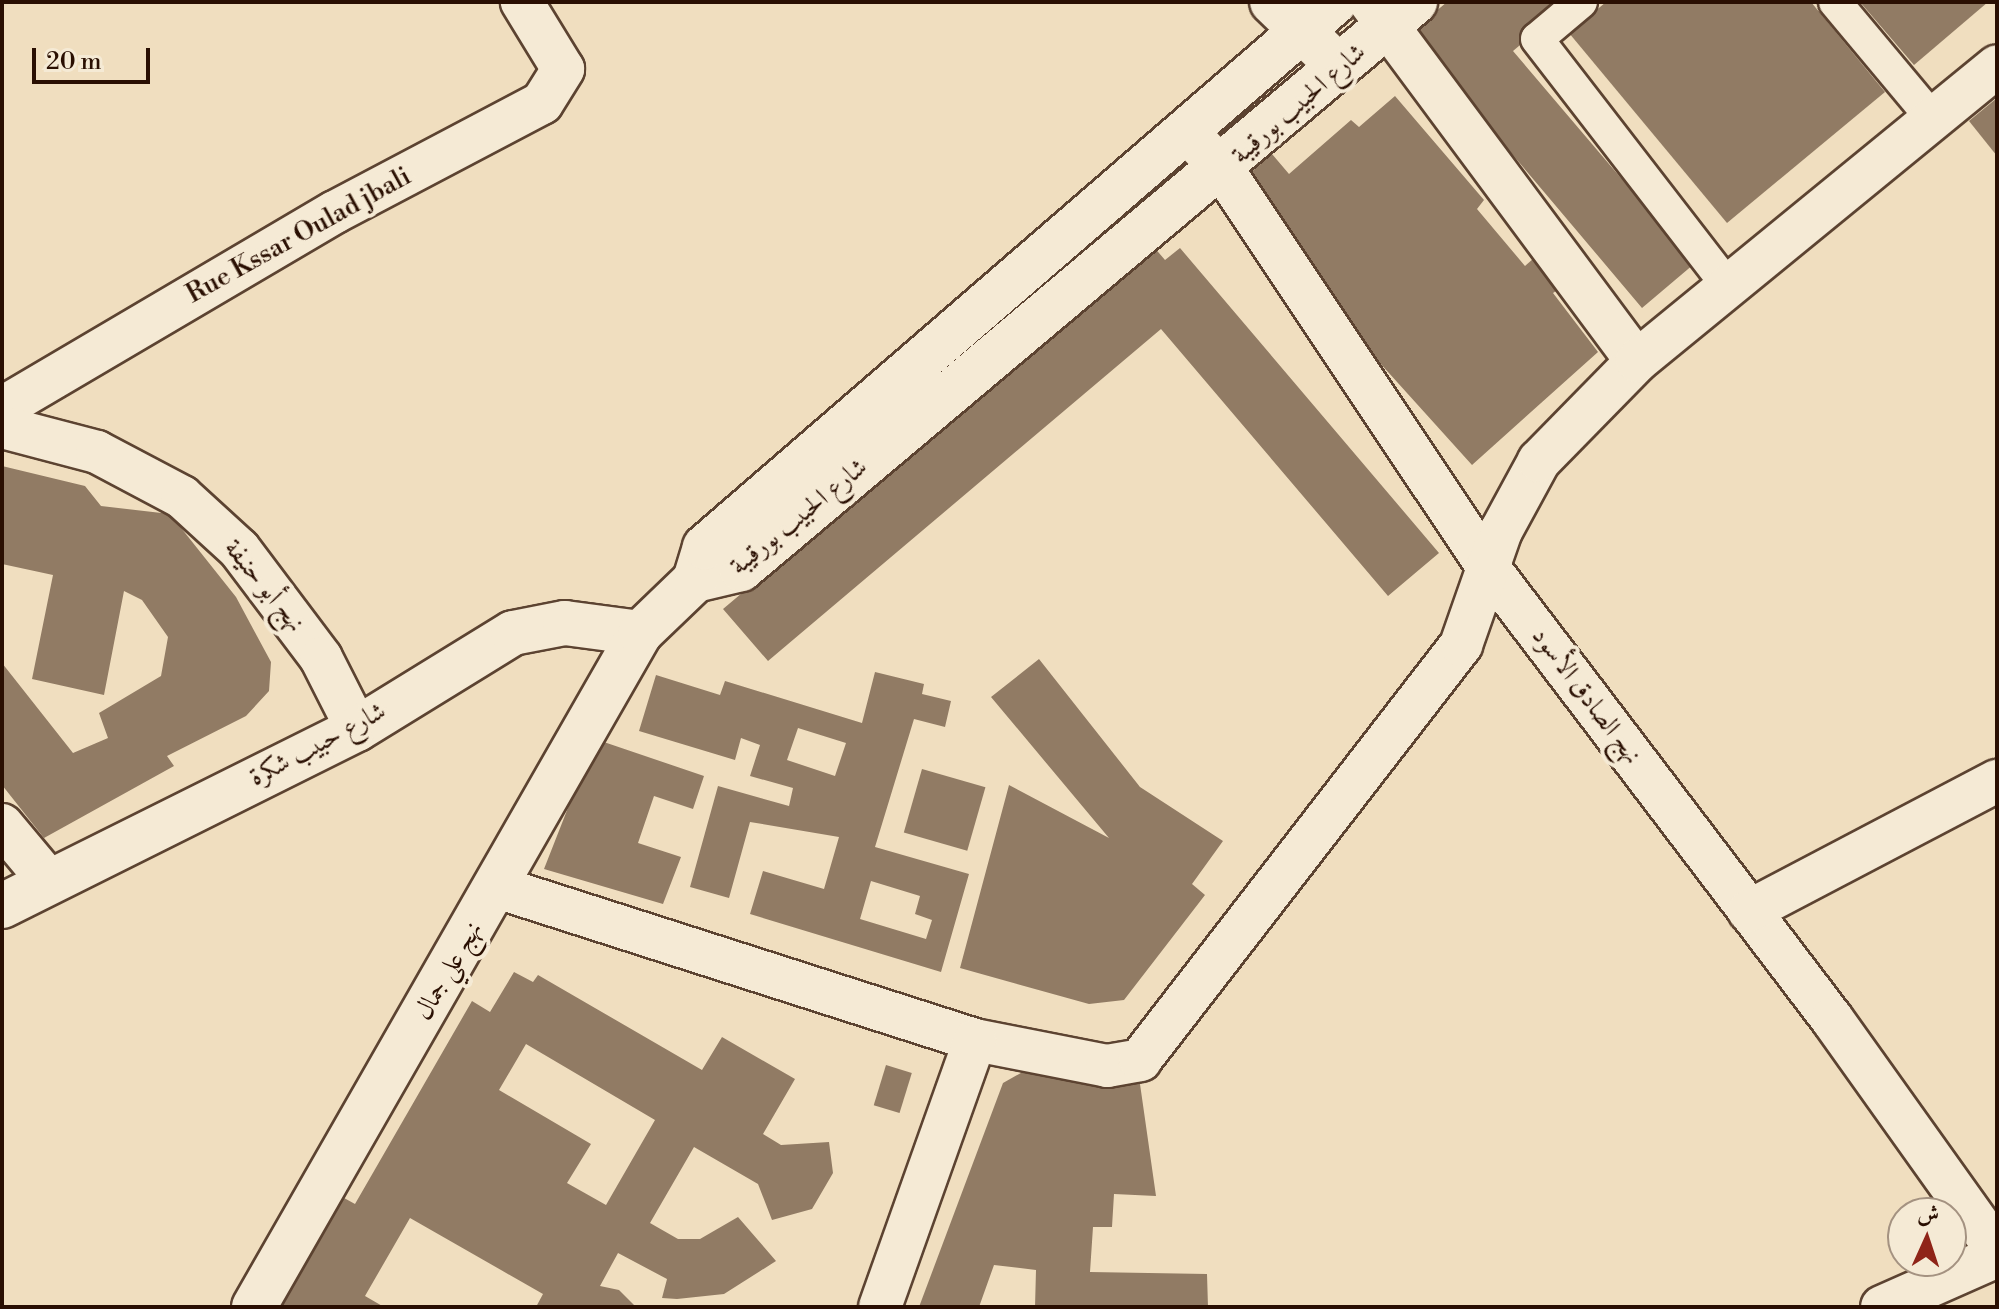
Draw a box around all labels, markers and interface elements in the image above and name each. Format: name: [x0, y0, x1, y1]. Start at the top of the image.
scale bar: [36, 32, 154, 82]
street label: شارع الحبيب بورقيبة: [1225, 37, 1373, 171]
text: 20 m: [46, 47, 102, 77]
street label: Rue Kssar Oulad jbali: [181, 161, 417, 311]
street label: شارع الحبيب بورقيبة: [724, 452, 874, 582]
street label: نهج أبو حنيفة: [217, 533, 311, 639]
street label: نهج الصادق الأسود: [1524, 621, 1648, 771]
street label: شارع حبيب شكرة: [244, 696, 392, 794]
street label: نهج علي جمال: [408, 916, 490, 1026]
north arrow: [1887, 1197, 1967, 1277]
text: ش: [1917, 1200, 1940, 1229]

